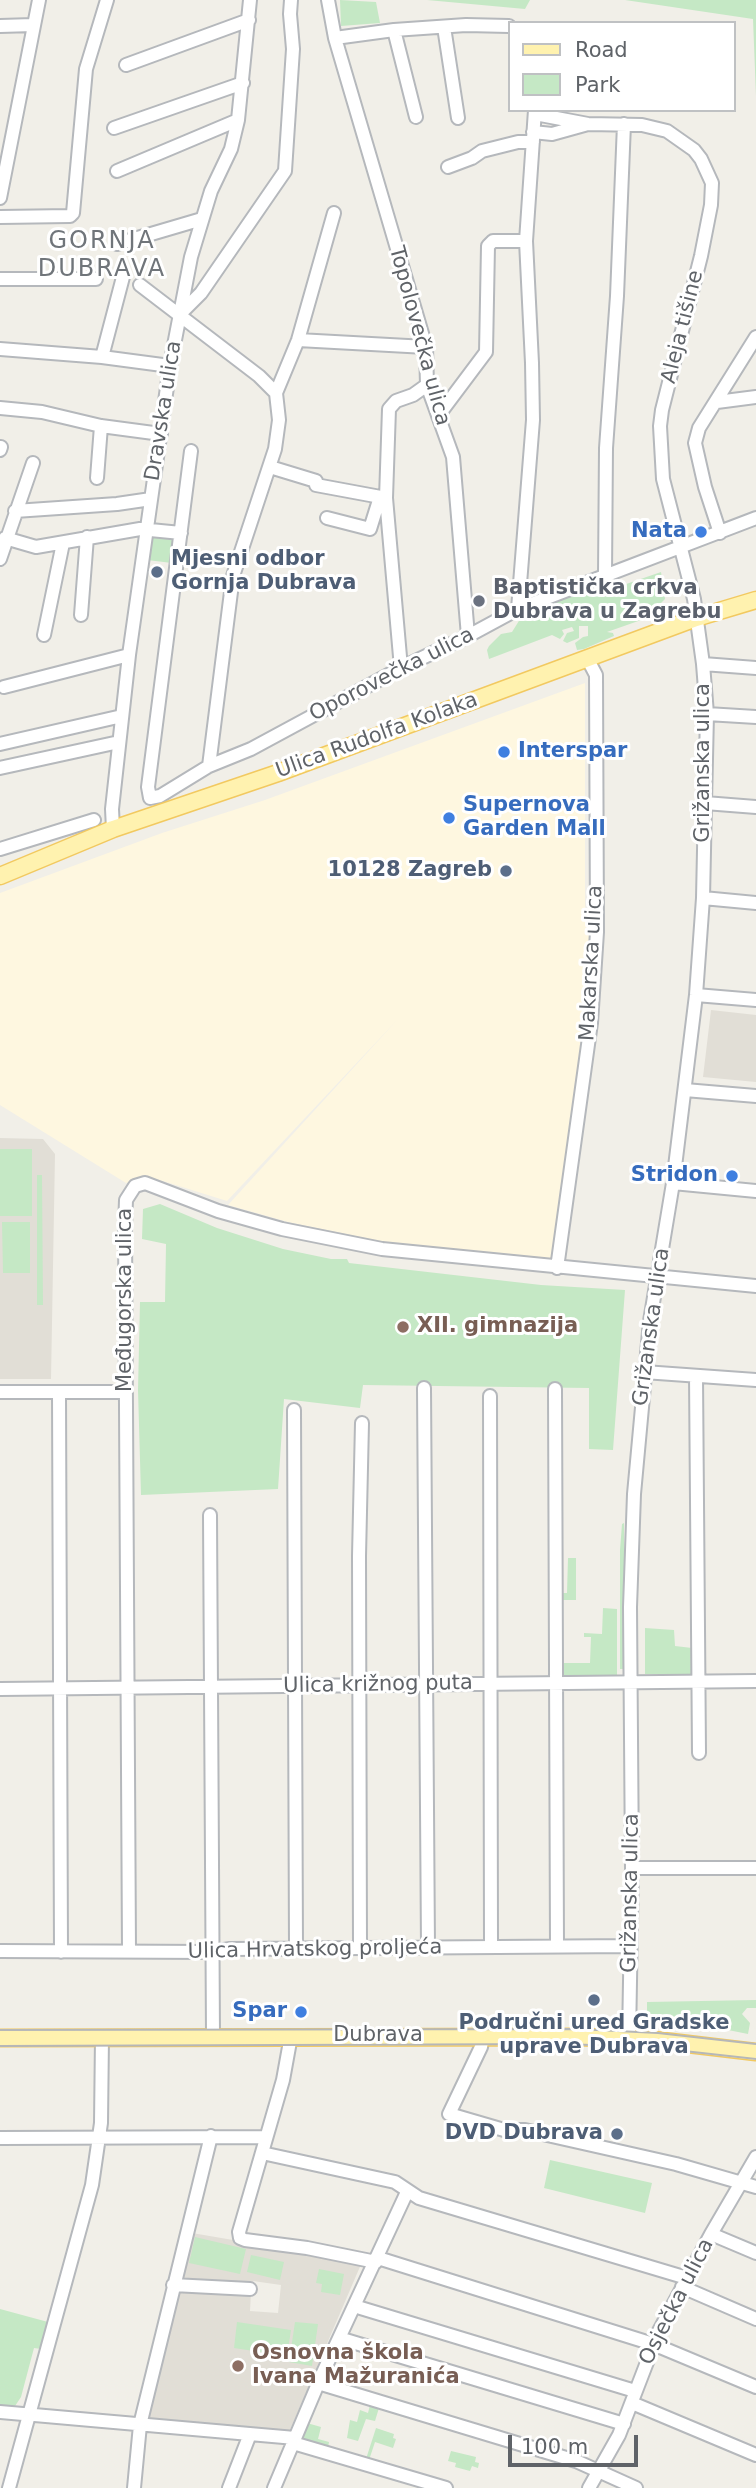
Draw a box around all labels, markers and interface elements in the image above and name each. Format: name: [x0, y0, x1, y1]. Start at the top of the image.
legend: [508, 21, 735, 112]
text: Road: [575, 38, 628, 62]
text: Park: [575, 73, 620, 97]
district label: GORNJA DUBRAVA: [39, 228, 165, 284]
street label: Topolovečka ulica: [383, 244, 455, 428]
street label: Aleja tišine: [657, 268, 709, 386]
street label: Dravska ulica: [140, 339, 188, 483]
place label: Nata: [631, 519, 687, 545]
marker: Nata: [693, 524, 709, 540]
place label: Mjesni odbor Gornja Dubrava: [171, 547, 356, 597]
marker: Mjesni odbor Gornja Dubrava: [149, 564, 165, 580]
place label: Baptistička crkva Dubrava u Zagrebu: [493, 576, 721, 626]
marker: Baptistička crkva Dubrava u Zagrebu: [471, 593, 487, 609]
street label: Oporovečka ulica: [305, 623, 479, 727]
street label: Grižanska ulica: [691, 683, 717, 843]
street label: Ulica Rudolfa Kolaka: [273, 688, 481, 784]
place label: Interspar: [518, 739, 627, 765]
marker: Interspar: [496, 744, 512, 760]
place label: Supernova Garden Mall: [463, 793, 606, 843]
marker: Supernova Garden Mall: [441, 810, 457, 826]
place label: 10128 Zagreb: [328, 858, 492, 884]
marker: 10128 Zagreb: [498, 863, 514, 879]
street label: Makarska ulica: [575, 884, 609, 1042]
place label: Stridon: [631, 1163, 718, 1189]
marker: Stridon: [724, 1168, 740, 1184]
street label: Međugorska ulica: [113, 1208, 139, 1392]
street label: Grižanska ulica: [628, 1246, 676, 1408]
place label: XII. gimnazija: [417, 1314, 578, 1340]
marker: XII. gimnazija: [395, 1319, 411, 1335]
street label: Ulica križnog puta: [283, 1671, 473, 1699]
street label: Grižanska ulica: [617, 1813, 645, 1973]
street label: Ulica Hrvatskog proljeća: [187, 1935, 443, 1965]
marker: Područni ured Gradske uprave Dubrava: [586, 1992, 602, 2008]
place label: Spar: [232, 1999, 287, 2025]
marker: Spar: [293, 2004, 309, 2020]
place label: Područni ured Gradske uprave Dubrava: [459, 2011, 729, 2061]
street label: Dubrava: [333, 2023, 423, 2049]
place label: DVD Dubrava: [445, 2121, 603, 2147]
marker: DVD Dubrava: [609, 2126, 625, 2142]
street label: Osječka ulica: [634, 2235, 720, 2369]
place label: Osnovna škola Ivana Mažuranića: [252, 2341, 460, 2391]
marker: Osnovna škola Ivana Mažuranića: [230, 2358, 246, 2374]
scale bar: [511, 2422, 640, 2466]
text: 100 m: [521, 2435, 588, 2459]

